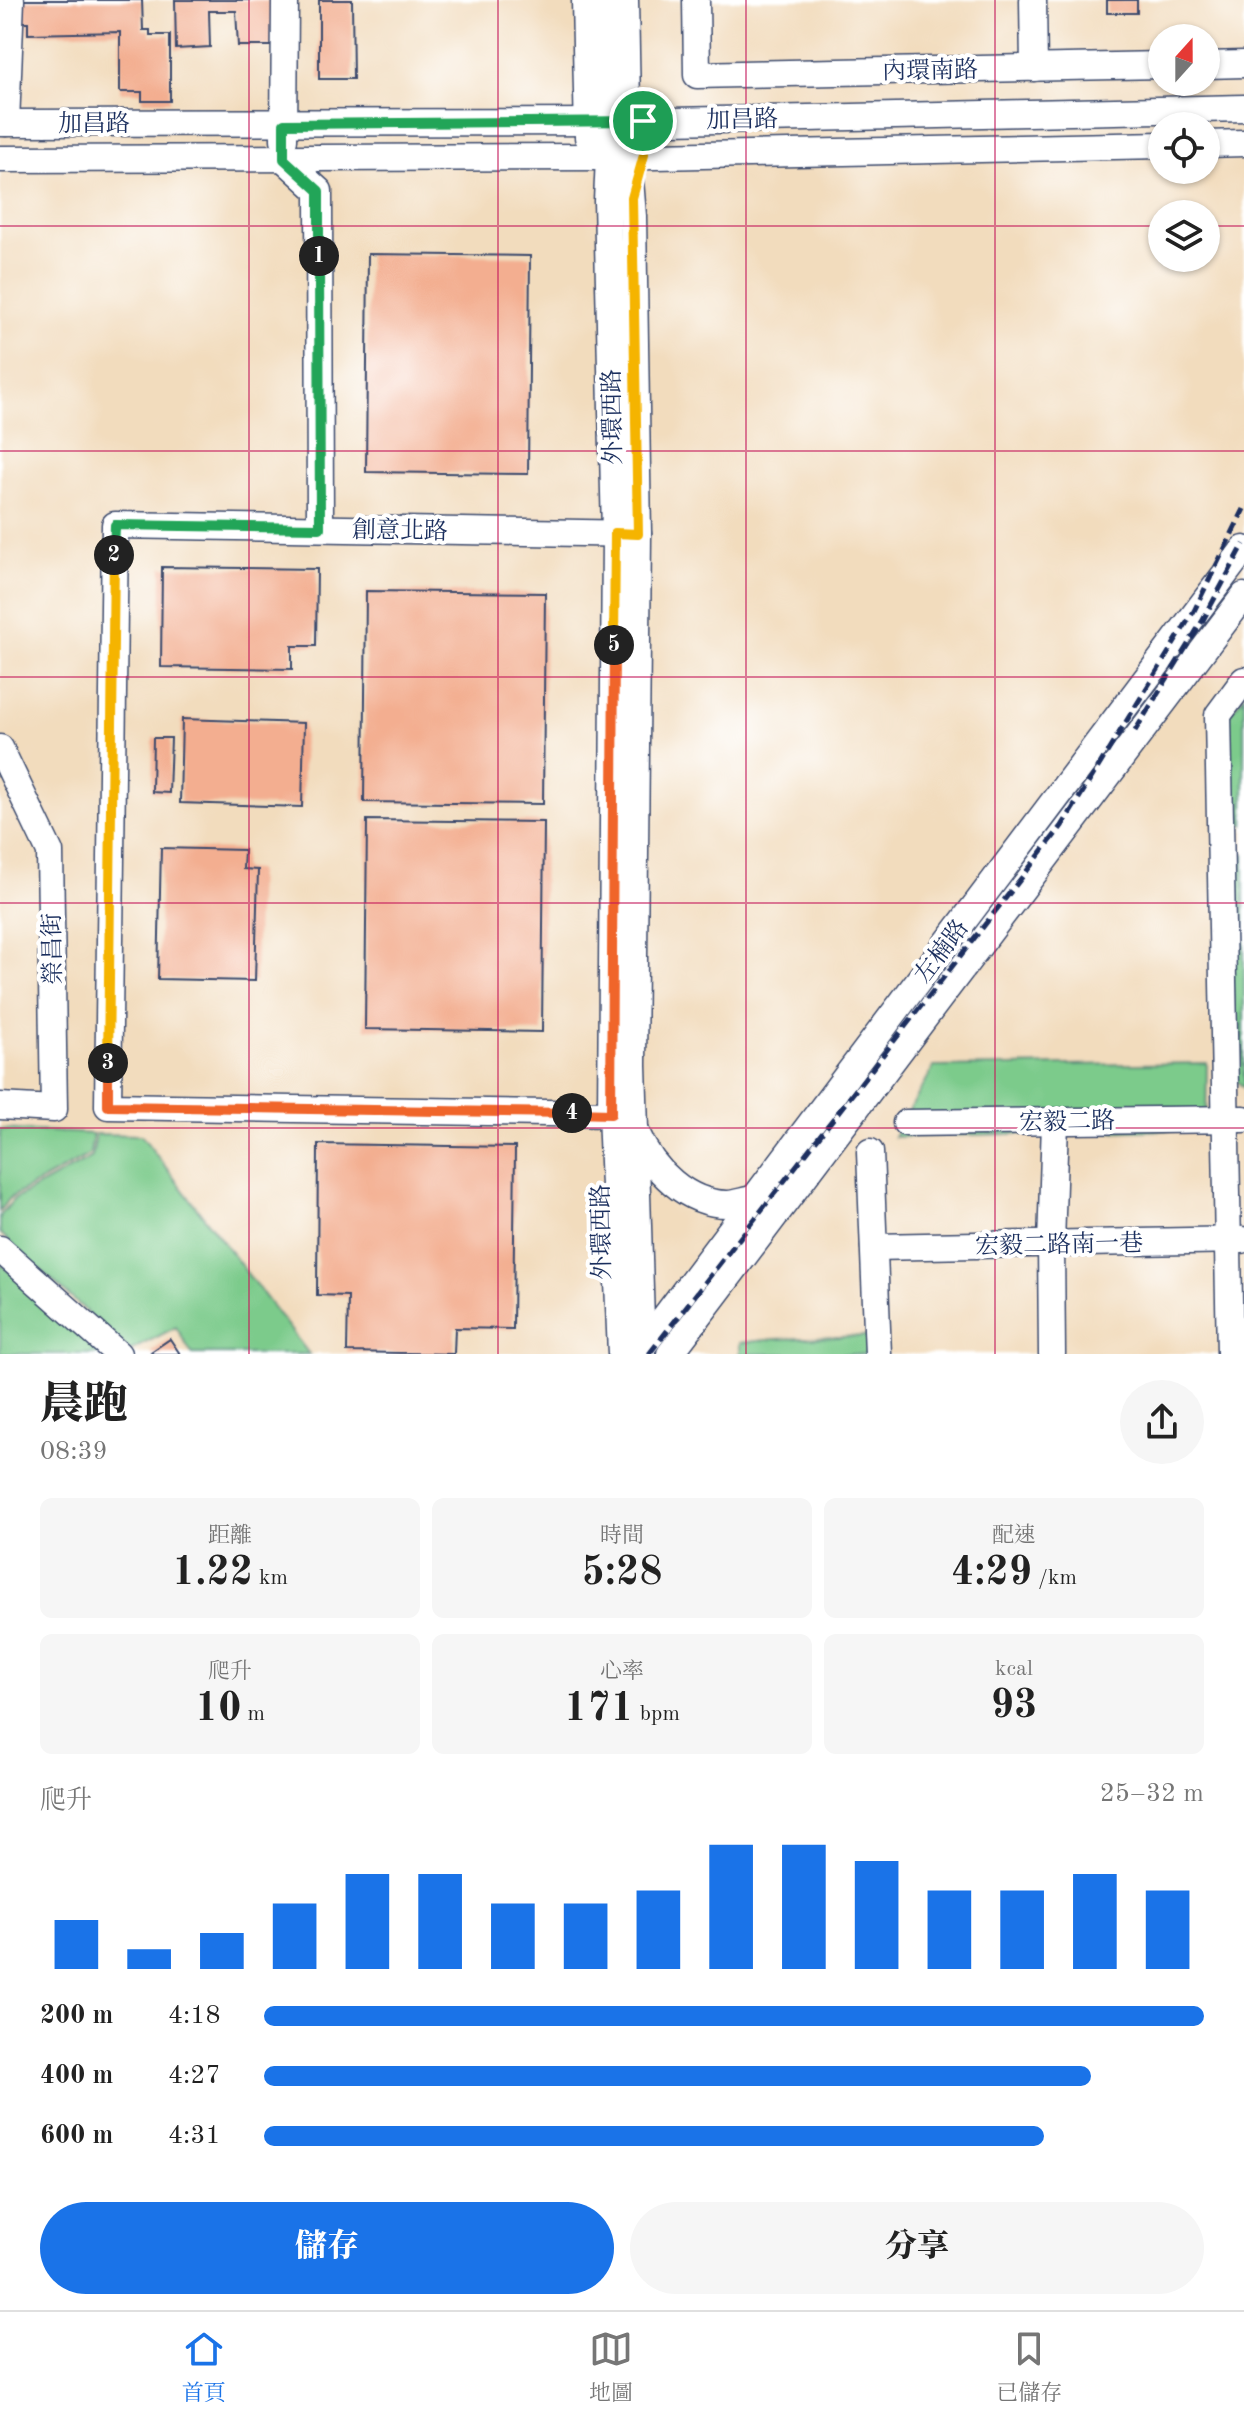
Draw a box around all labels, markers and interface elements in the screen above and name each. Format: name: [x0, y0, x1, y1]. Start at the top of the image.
north arrow: [1148, 24, 1220, 96]
map controls: [1148, 24, 1220, 272]
street label: 內環南路: [882, 56, 978, 85]
pin: [609, 87, 677, 155]
icon: arrive: [621, 99, 665, 143]
street label: 加昌路: [706, 105, 778, 134]
street label: 加昌路: [58, 110, 130, 137]
button: locate: [1148, 112, 1220, 184]
button: layers: [1148, 200, 1220, 272]
pin: 1: [299, 236, 339, 276]
text: 1: [313, 245, 325, 267]
street label: 外環西路: [598, 369, 627, 465]
street label: 創意北路: [352, 516, 448, 545]
pin: 2: [94, 535, 134, 575]
text: 2: [108, 544, 120, 566]
pin: 5: [594, 625, 634, 665]
text: 5: [608, 634, 620, 656]
street label: 榮昌街: [38, 913, 67, 985]
street label: 左楠路: [909, 914, 974, 988]
pin: 3: [88, 1043, 128, 1083]
text: 3: [102, 1052, 114, 1074]
pin: 4: [552, 1093, 592, 1133]
text: 4: [566, 1102, 578, 1124]
street label: 宏毅二路: [1019, 1107, 1115, 1136]
street label: 外環西路: [587, 1184, 616, 1280]
street label: 宏毅二路南一巷: [975, 1230, 1143, 1259]
button: share: [1120, 1380, 1204, 1464]
text: 晨跑: [40, 1384, 128, 1428]
text: 08:39: [40, 1439, 108, 1465]
text: 距離: [208, 1525, 252, 1547]
text: 時間: [600, 1525, 644, 1547]
text: 配速: [992, 1525, 1036, 1547]
text: 1.22: [172, 1554, 253, 1594]
text: 5:28: [582, 1554, 662, 1594]
text: 4:29: [951, 1554, 1032, 1594]
text: km: [253, 1567, 288, 1589]
text: /km: [1032, 1567, 1077, 1589]
text: kcal: [995, 1658, 1033, 1680]
text: 爬升: [208, 1661, 252, 1683]
text: 心率: [600, 1661, 644, 1683]
text: 93: [991, 1687, 1037, 1727]
text: 10: [195, 1690, 241, 1730]
text: 171: [564, 1690, 634, 1730]
text: m: [241, 1703, 265, 1725]
text: bpm: [634, 1703, 680, 1725]
text: 25–32 m: [1100, 1781, 1204, 1807]
text: 爬升: [40, 1788, 92, 1814]
text: 200 m: [40, 2003, 113, 2029]
text: 4:18: [168, 2003, 221, 2029]
text: 400 m: [40, 2063, 113, 2089]
text: 4:27: [168, 2063, 221, 2089]
text: 600 m: [40, 2123, 113, 2149]
text: 4:31: [168, 2123, 221, 2149]
button: 儲存: [40, 2202, 614, 2294]
button: 分享: [630, 2202, 1204, 2294]
tab: 首頁: [182, 2327, 226, 2408]
tab: 地圖: [589, 2327, 633, 2408]
tab: 已儲存: [996, 2327, 1062, 2408]

